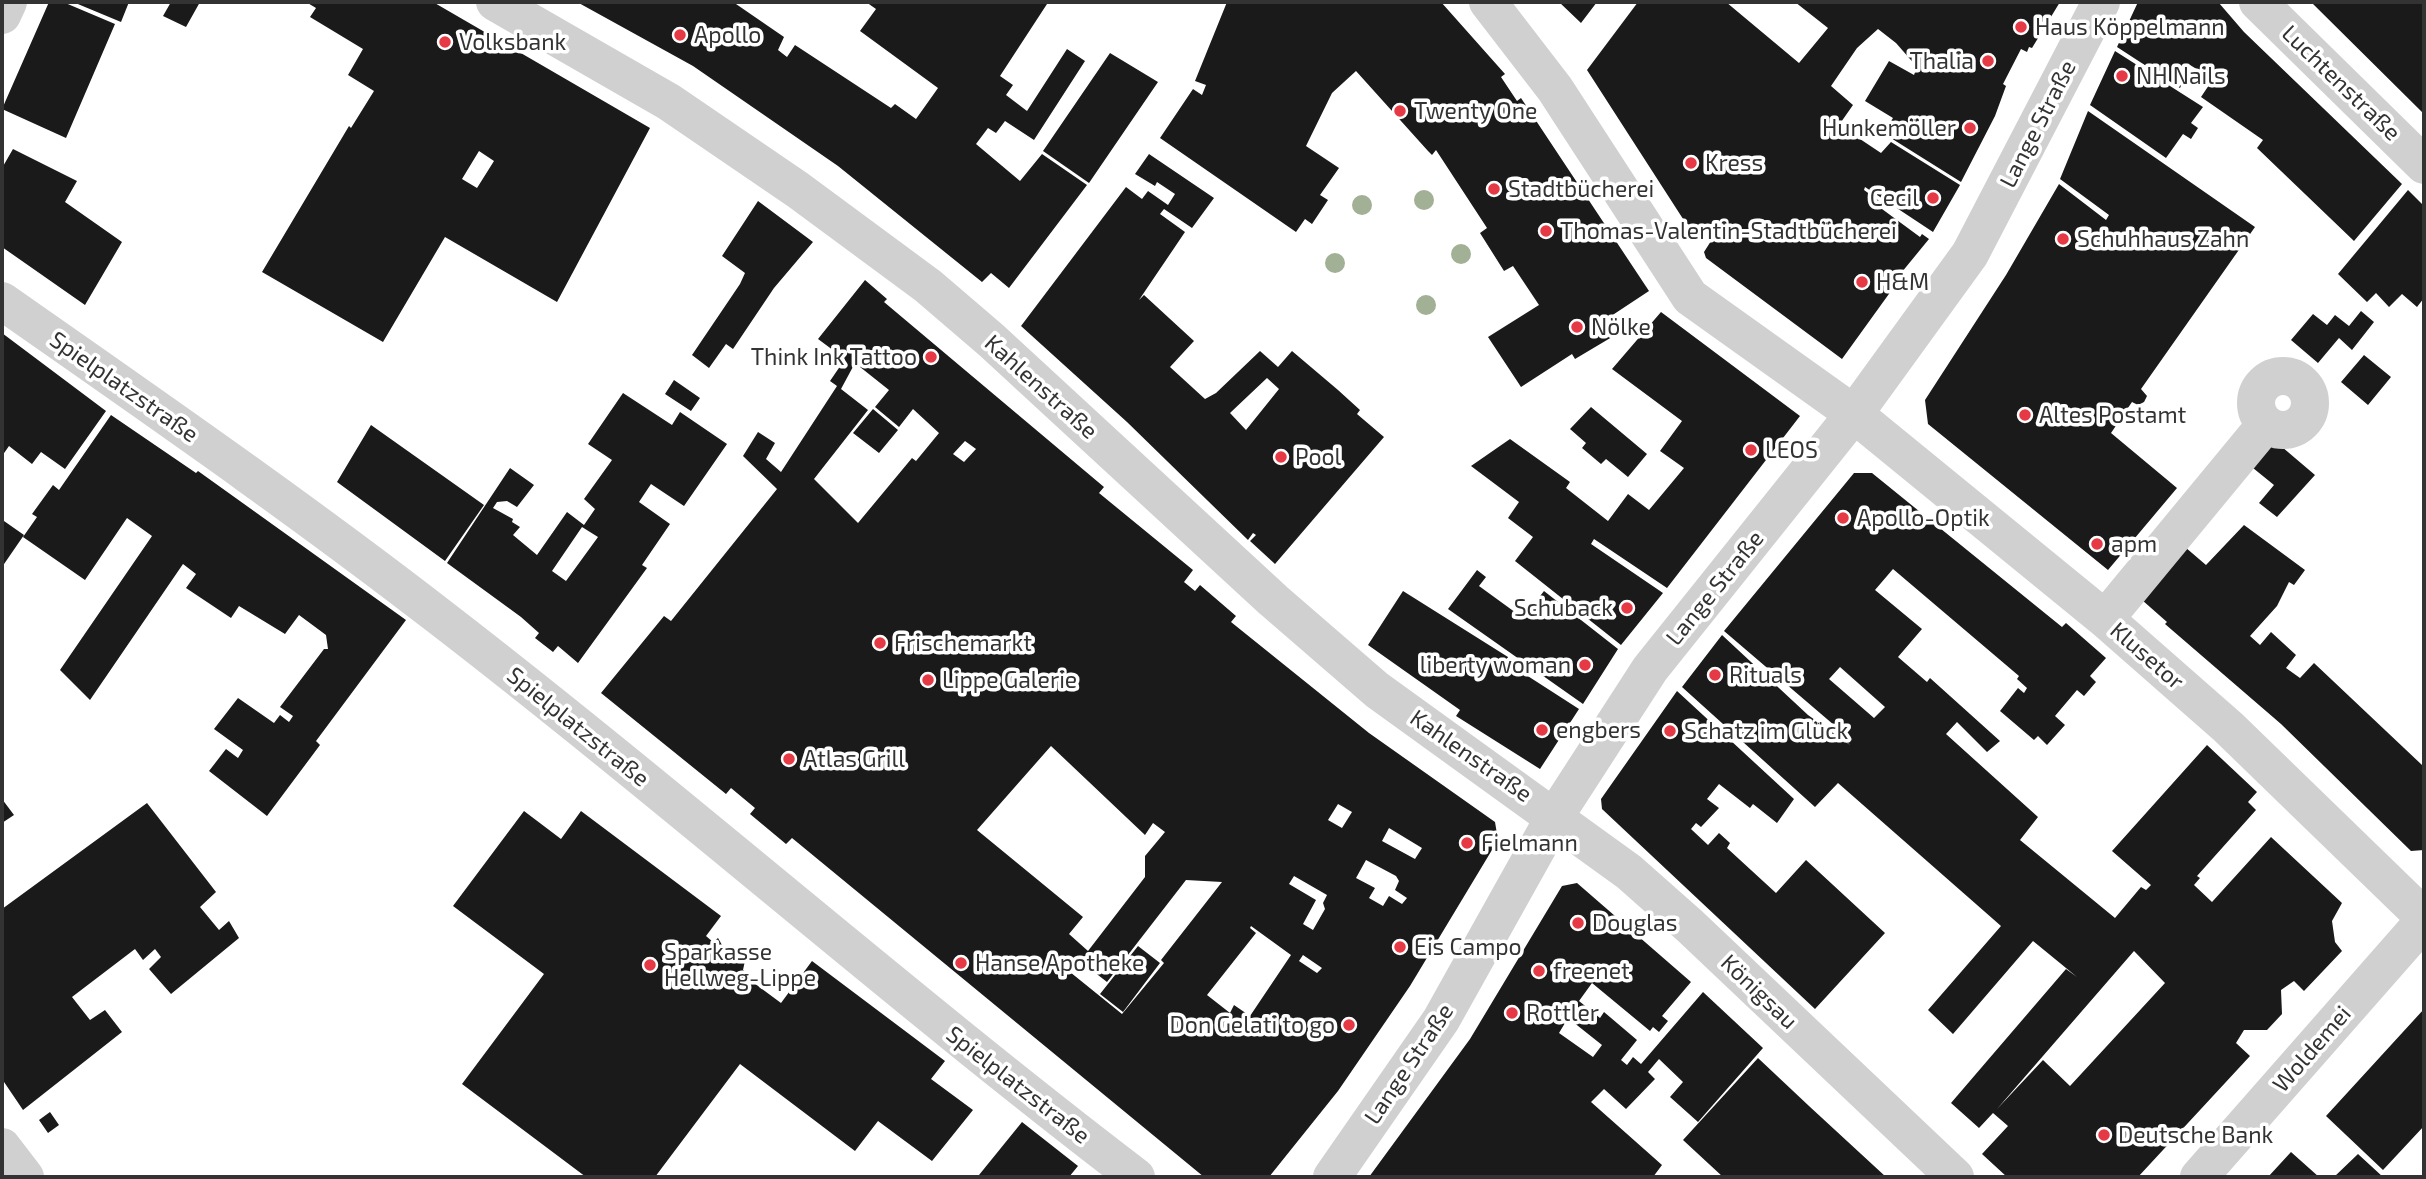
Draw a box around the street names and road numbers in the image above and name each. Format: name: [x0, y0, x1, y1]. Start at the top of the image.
street label: Luchtenstraße: [2276, 20, 2406, 146]
street label: Lange Straße: [1994, 56, 2082, 192]
street label: Spielplatzstraße: [45, 326, 203, 448]
street label: Kahlenstraße: [979, 329, 1103, 445]
street label: Lange Straße: [1660, 525, 1770, 651]
street label: Klusetor: [2105, 617, 2189, 695]
street label: Spielplatzstraße: [501, 661, 655, 793]
street label: Kahlenstraße: [1405, 704, 1537, 808]
street label: Königsau: [1715, 949, 1803, 1035]
street label: Lange Straße: [1359, 999, 1459, 1129]
street label: Woldemei: [2267, 1000, 2357, 1098]
street label: Spielplatzstraße: [941, 1020, 1095, 1150]

